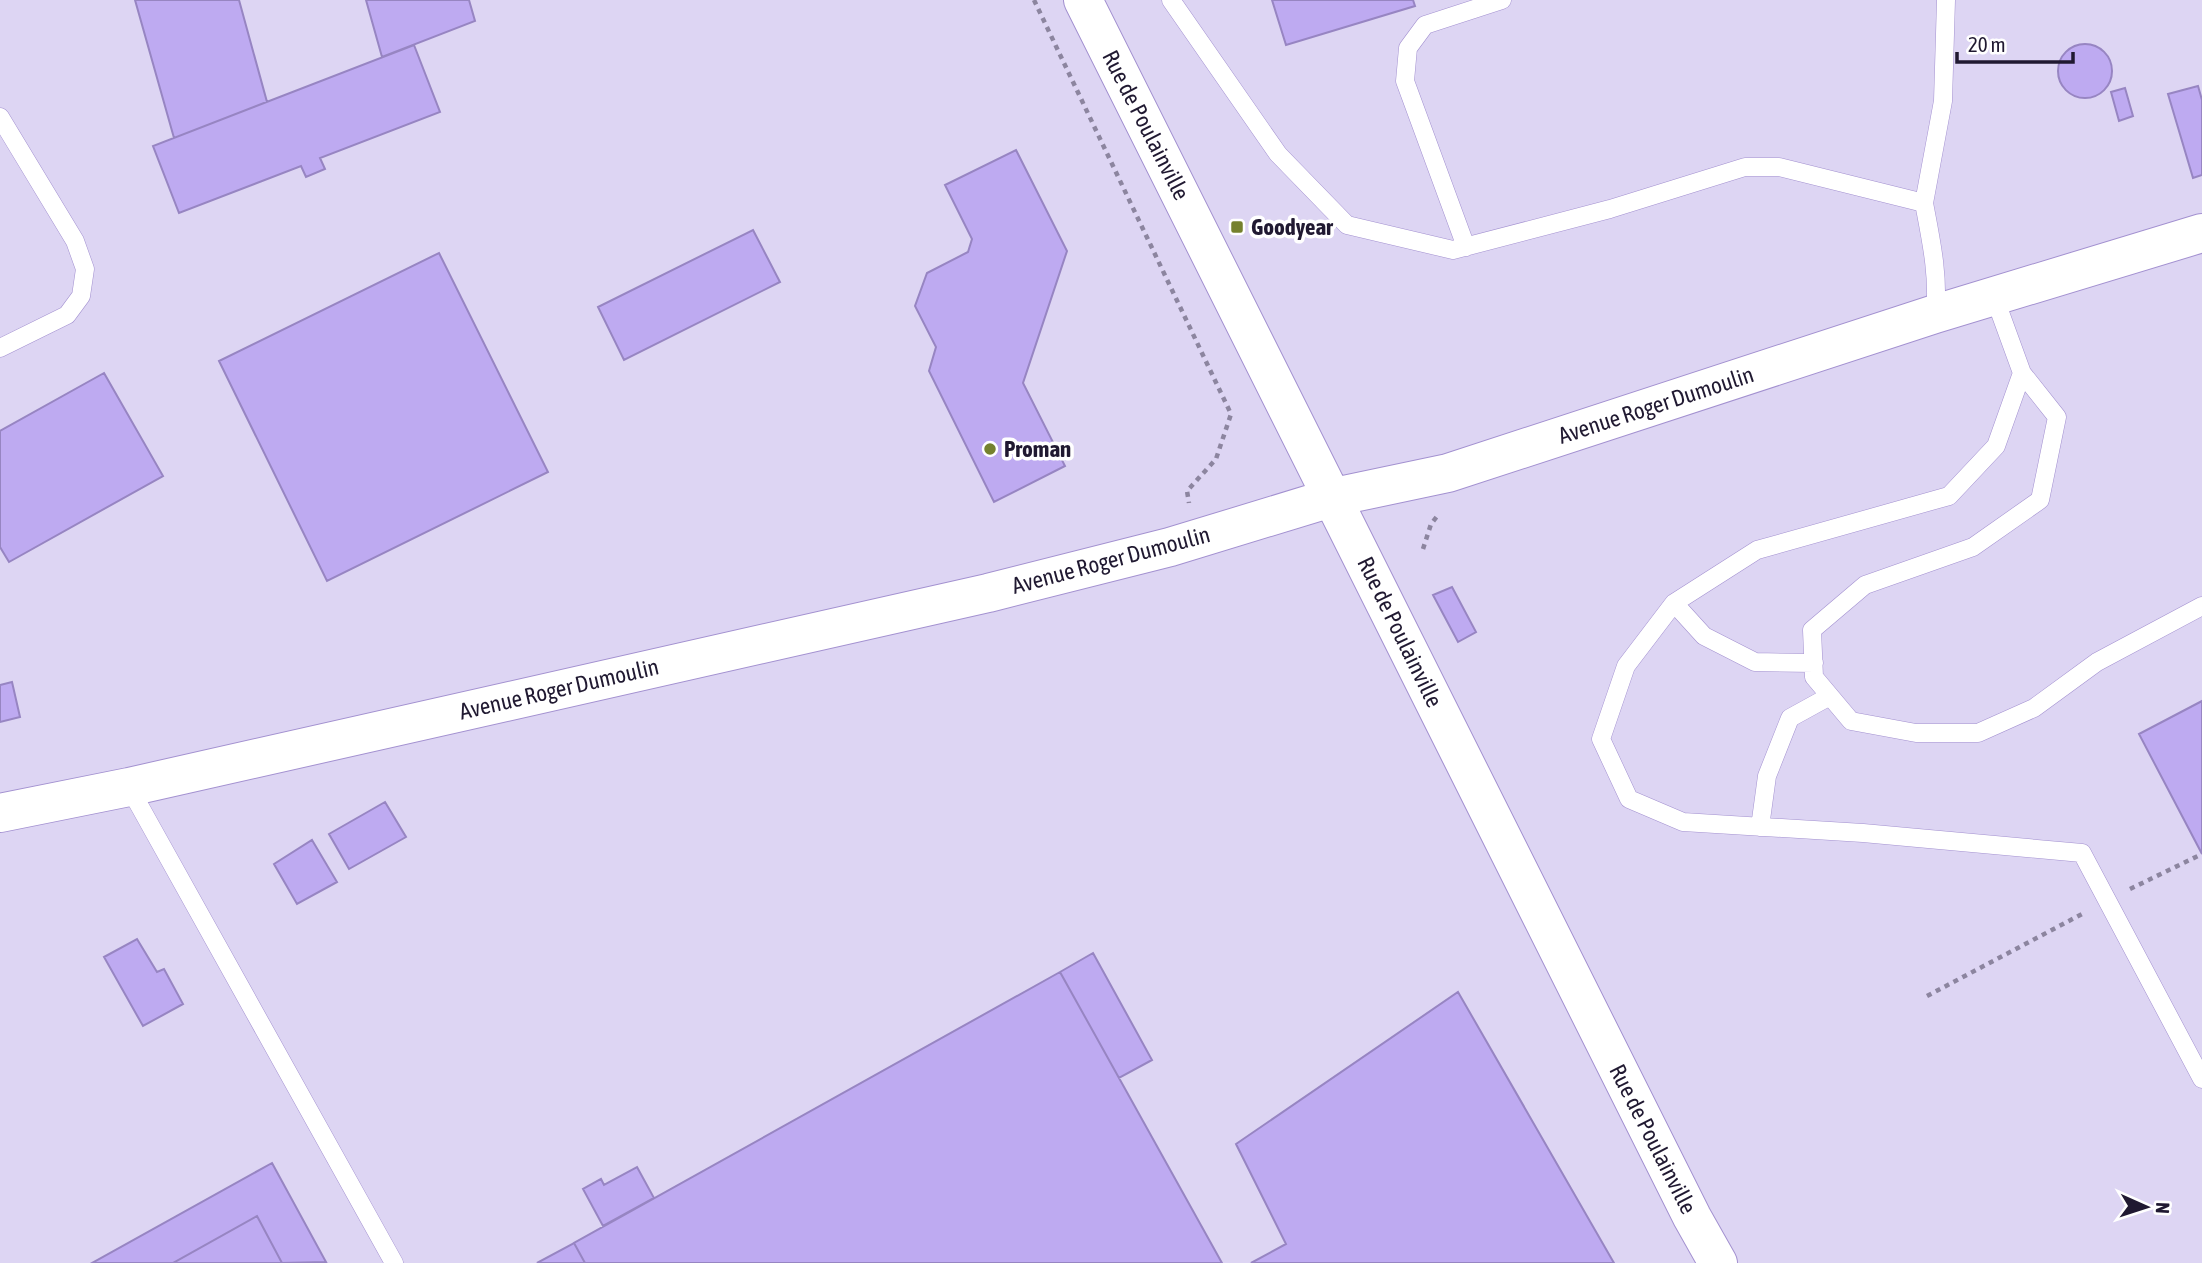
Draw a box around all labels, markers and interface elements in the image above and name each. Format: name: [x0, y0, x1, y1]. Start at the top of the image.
scale bar: [1957, 21, 2072, 65]
text: 20 m: [1968, 32, 2006, 56]
street label: Rue de Poulainville: [1097, 46, 1195, 204]
place label: Goodyear: [1251, 214, 1334, 240]
marker: Goodyear: [1229, 219, 1245, 235]
street label: Avenue Roger Dumoulin: [1555, 361, 1757, 449]
place label: Proman: [1004, 436, 1071, 462]
marker: Proman: [982, 441, 998, 457]
street label: Avenue Roger Dumoulin: [1009, 521, 1213, 599]
street label: Rue de Poulainville: [1352, 553, 1448, 711]
street label: Avenue Roger Dumoulin: [457, 653, 661, 725]
street label: Rue de Poulainville: [1604, 1060, 1702, 1218]
north arrow: [2111, 1172, 2181, 1242]
text: N: [2152, 1202, 2174, 1214]

